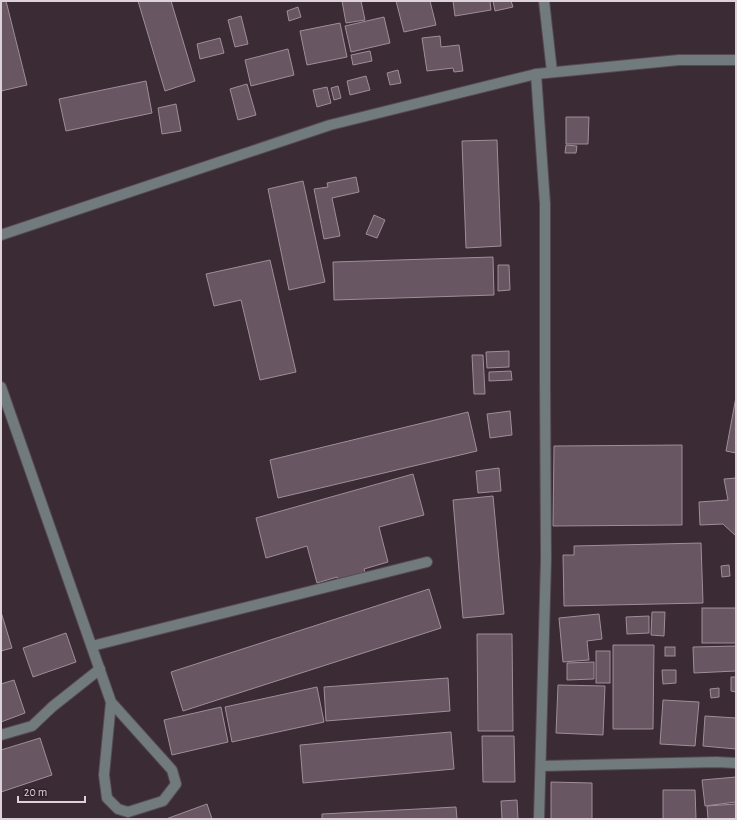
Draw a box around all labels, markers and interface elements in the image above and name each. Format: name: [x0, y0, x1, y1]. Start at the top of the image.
scale bar: [18, 778, 85, 804]
text: 20 m: [24, 786, 47, 798]

